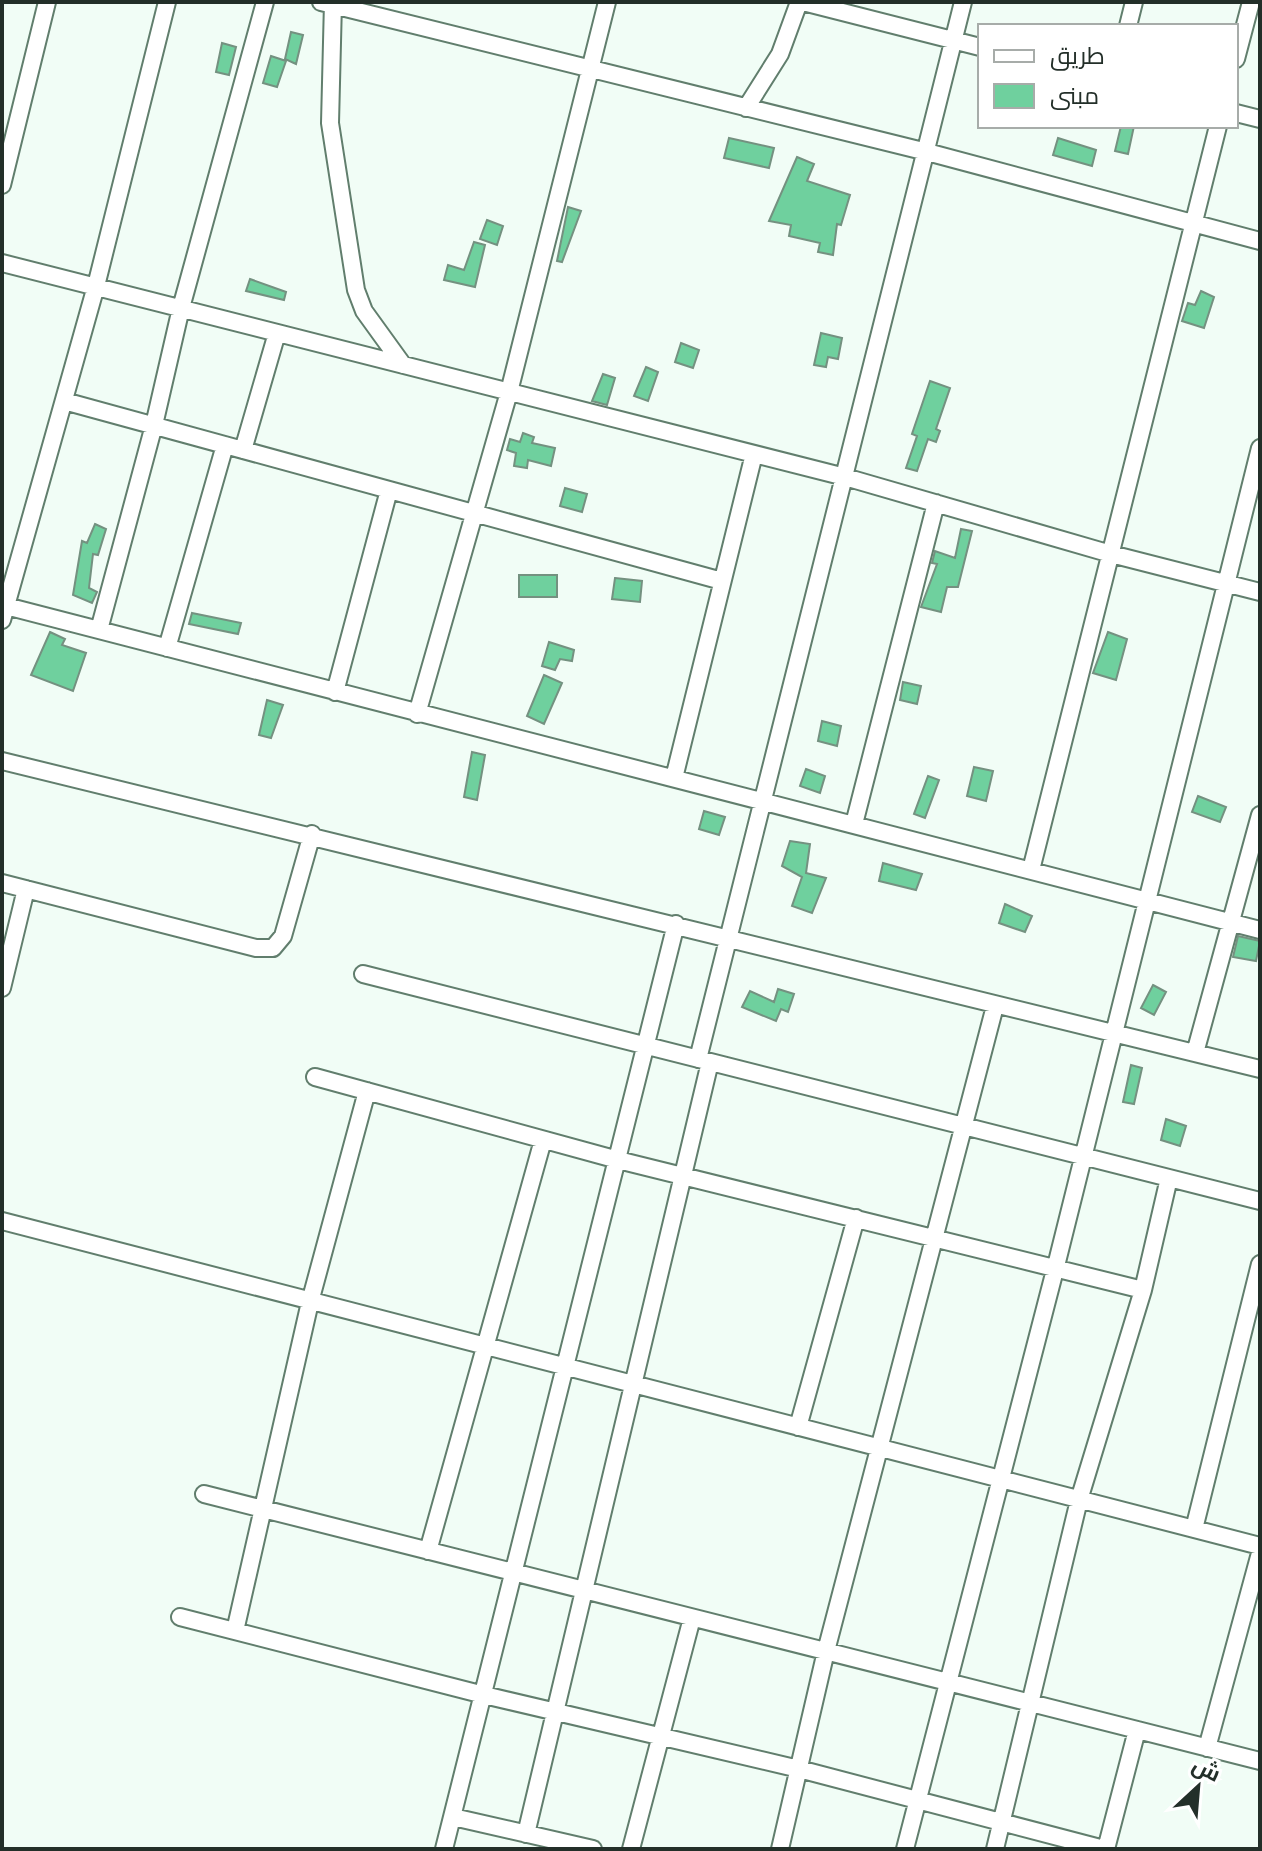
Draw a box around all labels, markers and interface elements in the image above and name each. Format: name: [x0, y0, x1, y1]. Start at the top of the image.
legend: [978, 24, 1238, 128]
text: طريق: [1050, 38, 1105, 71]
text: مبنى: [1050, 78, 1099, 111]
north arrow: [1158, 1747, 1238, 1827]
text: ش: [1188, 1748, 1226, 1788]

